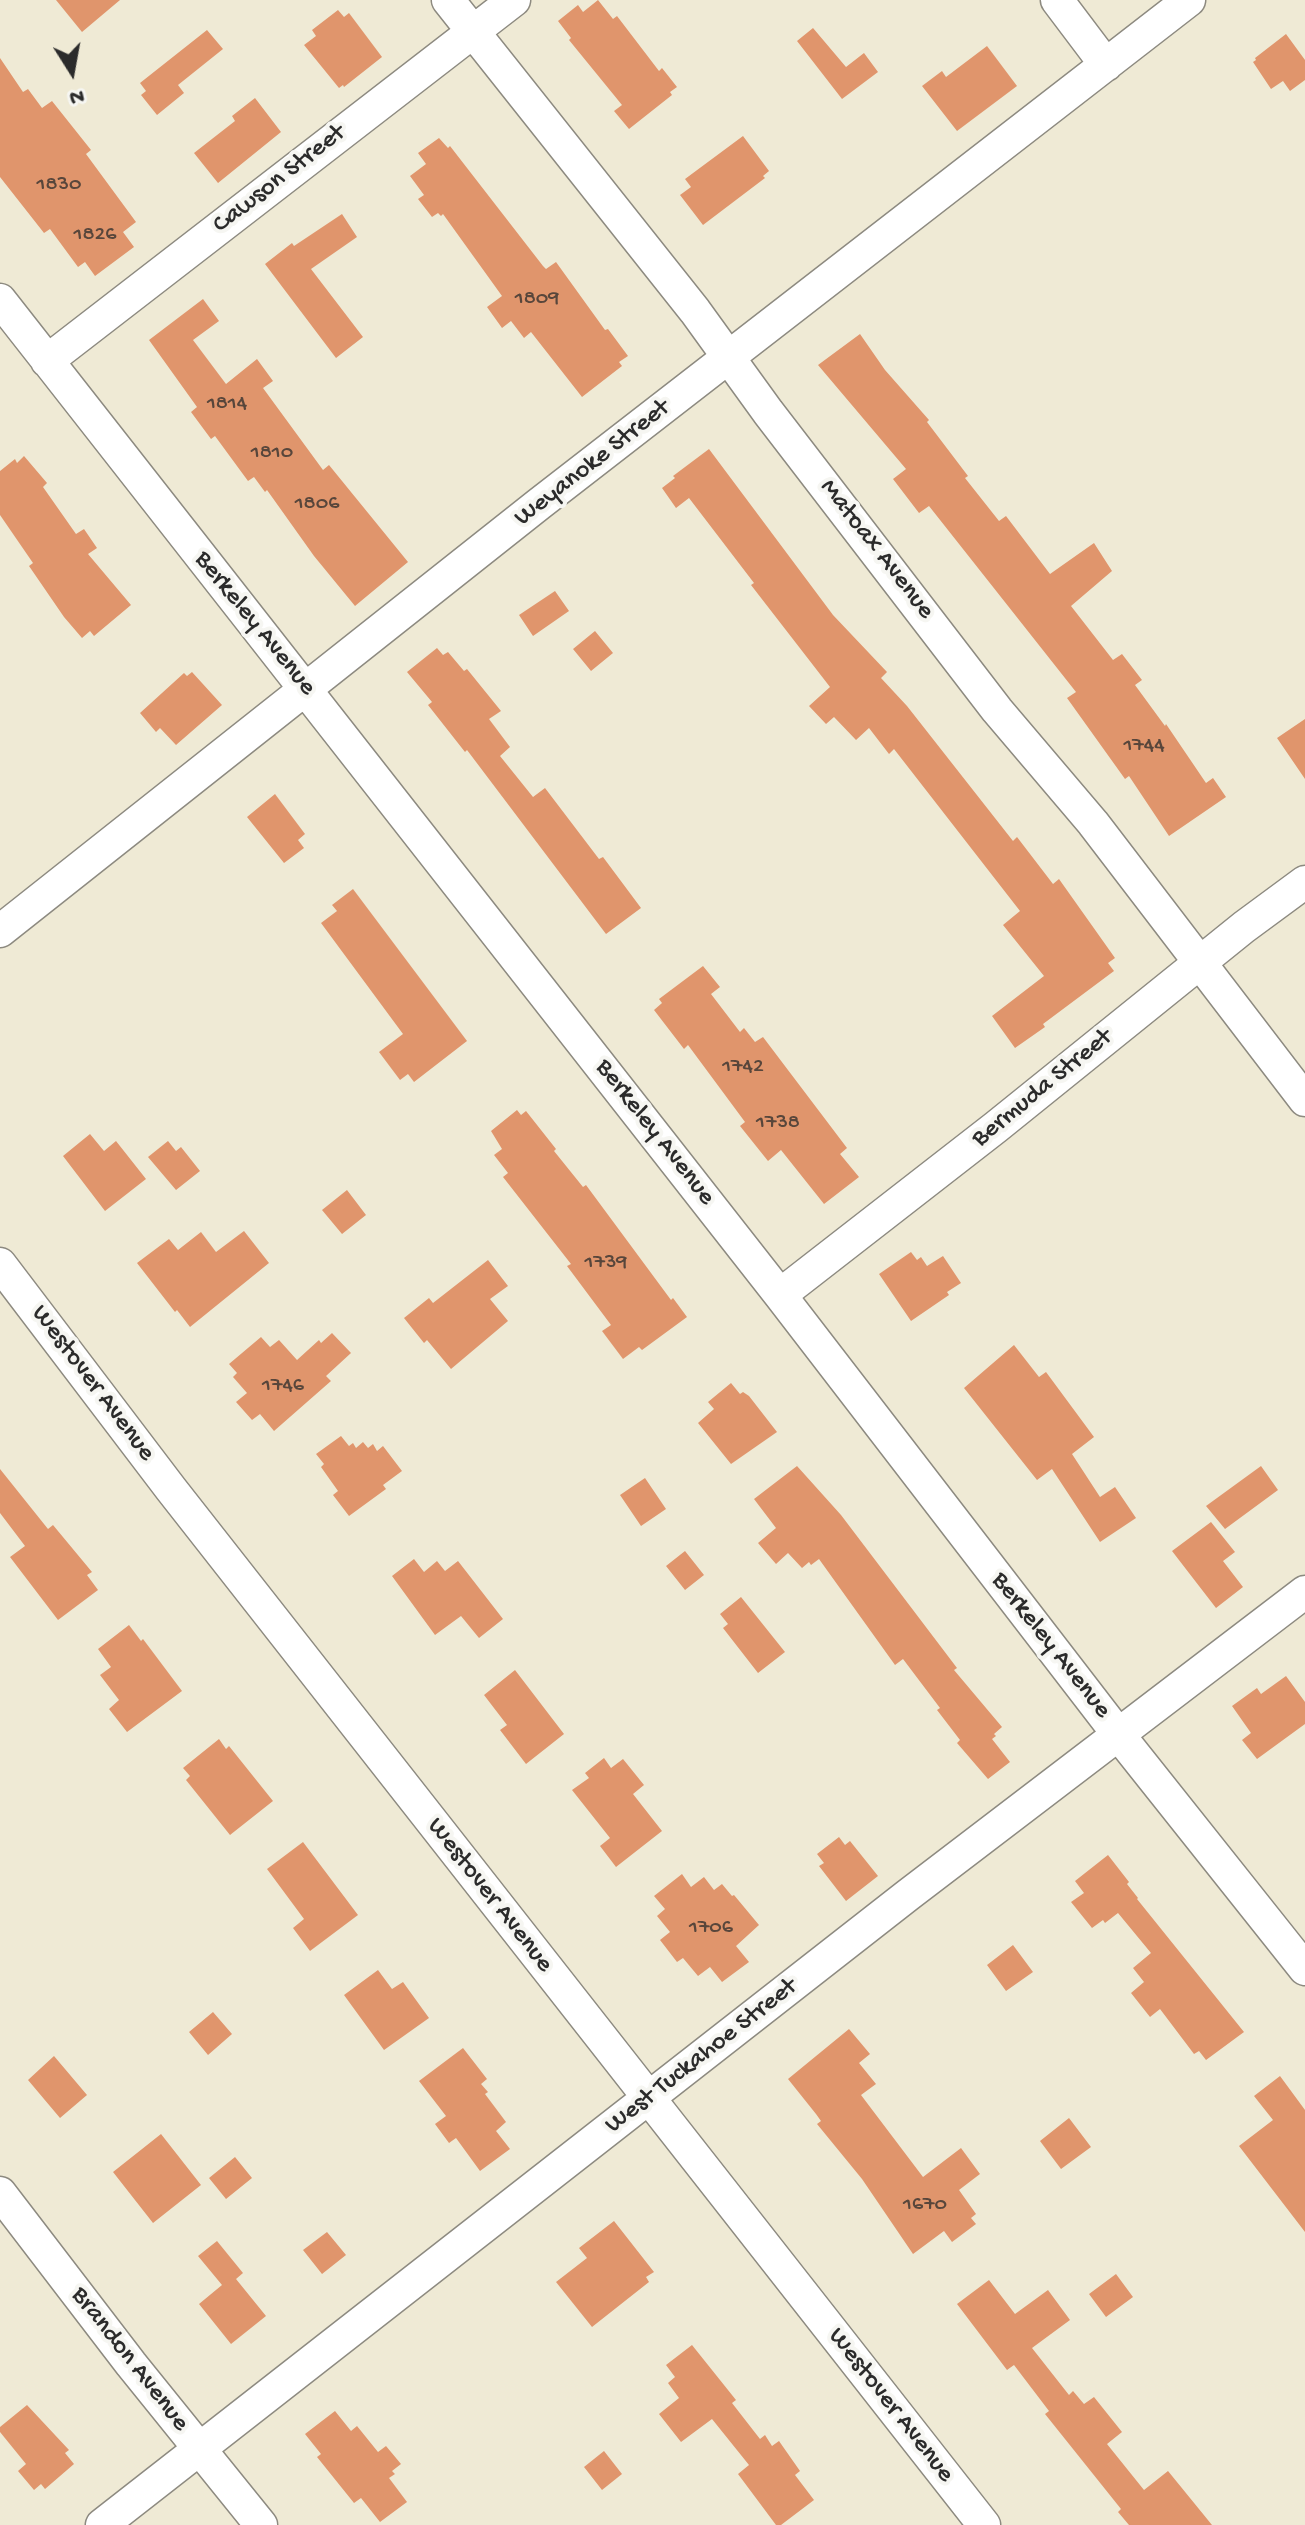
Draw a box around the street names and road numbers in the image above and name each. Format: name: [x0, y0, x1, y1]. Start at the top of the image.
street label: Cawson Street: [208, 119, 352, 241]
street label: Weyanoke Street: [509, 393, 677, 535]
street label: Matoax Avenue: [812, 474, 940, 626]
street label: Berkeley Avenue: [186, 545, 322, 703]
street label: Bermuda Street: [966, 1023, 1120, 1155]
street label: Berkeley Avenue: [587, 1054, 721, 1212]
street label: Westover Avenue: [23, 1300, 161, 1468]
street label: Berkeley Avenue: [983, 1567, 1117, 1725]
street label: Westover Avenue: [419, 1812, 559, 1980]
street label: West Tuckahoe Street: [600, 1972, 804, 2142]
street label: Brandon Avenue: [63, 2282, 195, 2438]
street label: Westover Avenue: [820, 2322, 960, 2490]

